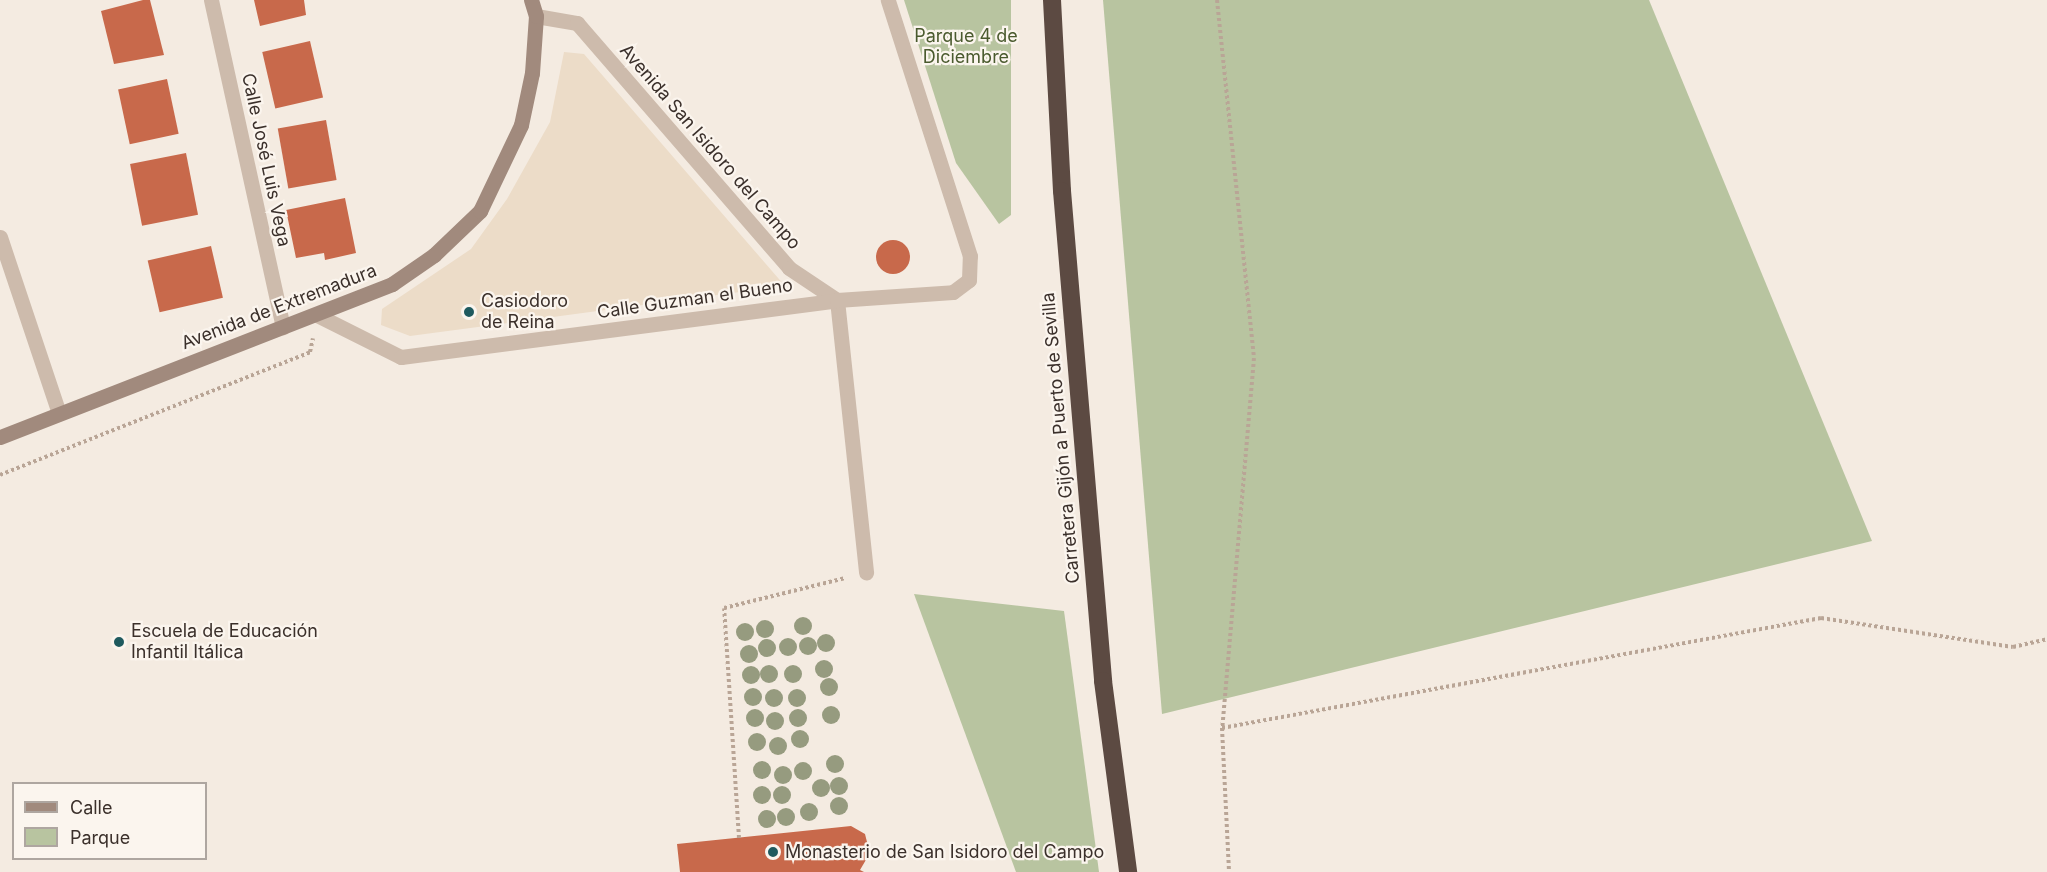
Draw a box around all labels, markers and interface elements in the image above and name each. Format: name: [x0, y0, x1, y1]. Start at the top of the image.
park label: Parque 4 de Diciembre: [914, 26, 1018, 68]
street label: Avenida San Isidoro del Campo: [615, 40, 805, 254]
street label: Calle José Luis Vega: [237, 71, 295, 249]
street label: Avenida de Extremadura: [178, 260, 380, 354]
street label: Calle Guzman el Bueno: [596, 275, 794, 323]
place label: Casiodoro de Reina: [481, 291, 568, 334]
street label: Carretera Gijón a Puerto de Sevilla: [1038, 292, 1084, 584]
marker: Casiodoro de Reina: [462, 305, 476, 319]
place label: Escuela de Educación Infantil Itálica: [131, 621, 318, 664]
marker: Escuela de Educación Infantil Itálica: [112, 635, 126, 649]
legend: [12, 782, 207, 860]
text: Calle: [70, 797, 112, 818]
text: Parque: [70, 827, 130, 848]
place label: Monasterio de San Isidoro del Campo: [785, 841, 1104, 863]
marker: Monasterio de San Isidoro del Campo: [766, 845, 780, 859]

